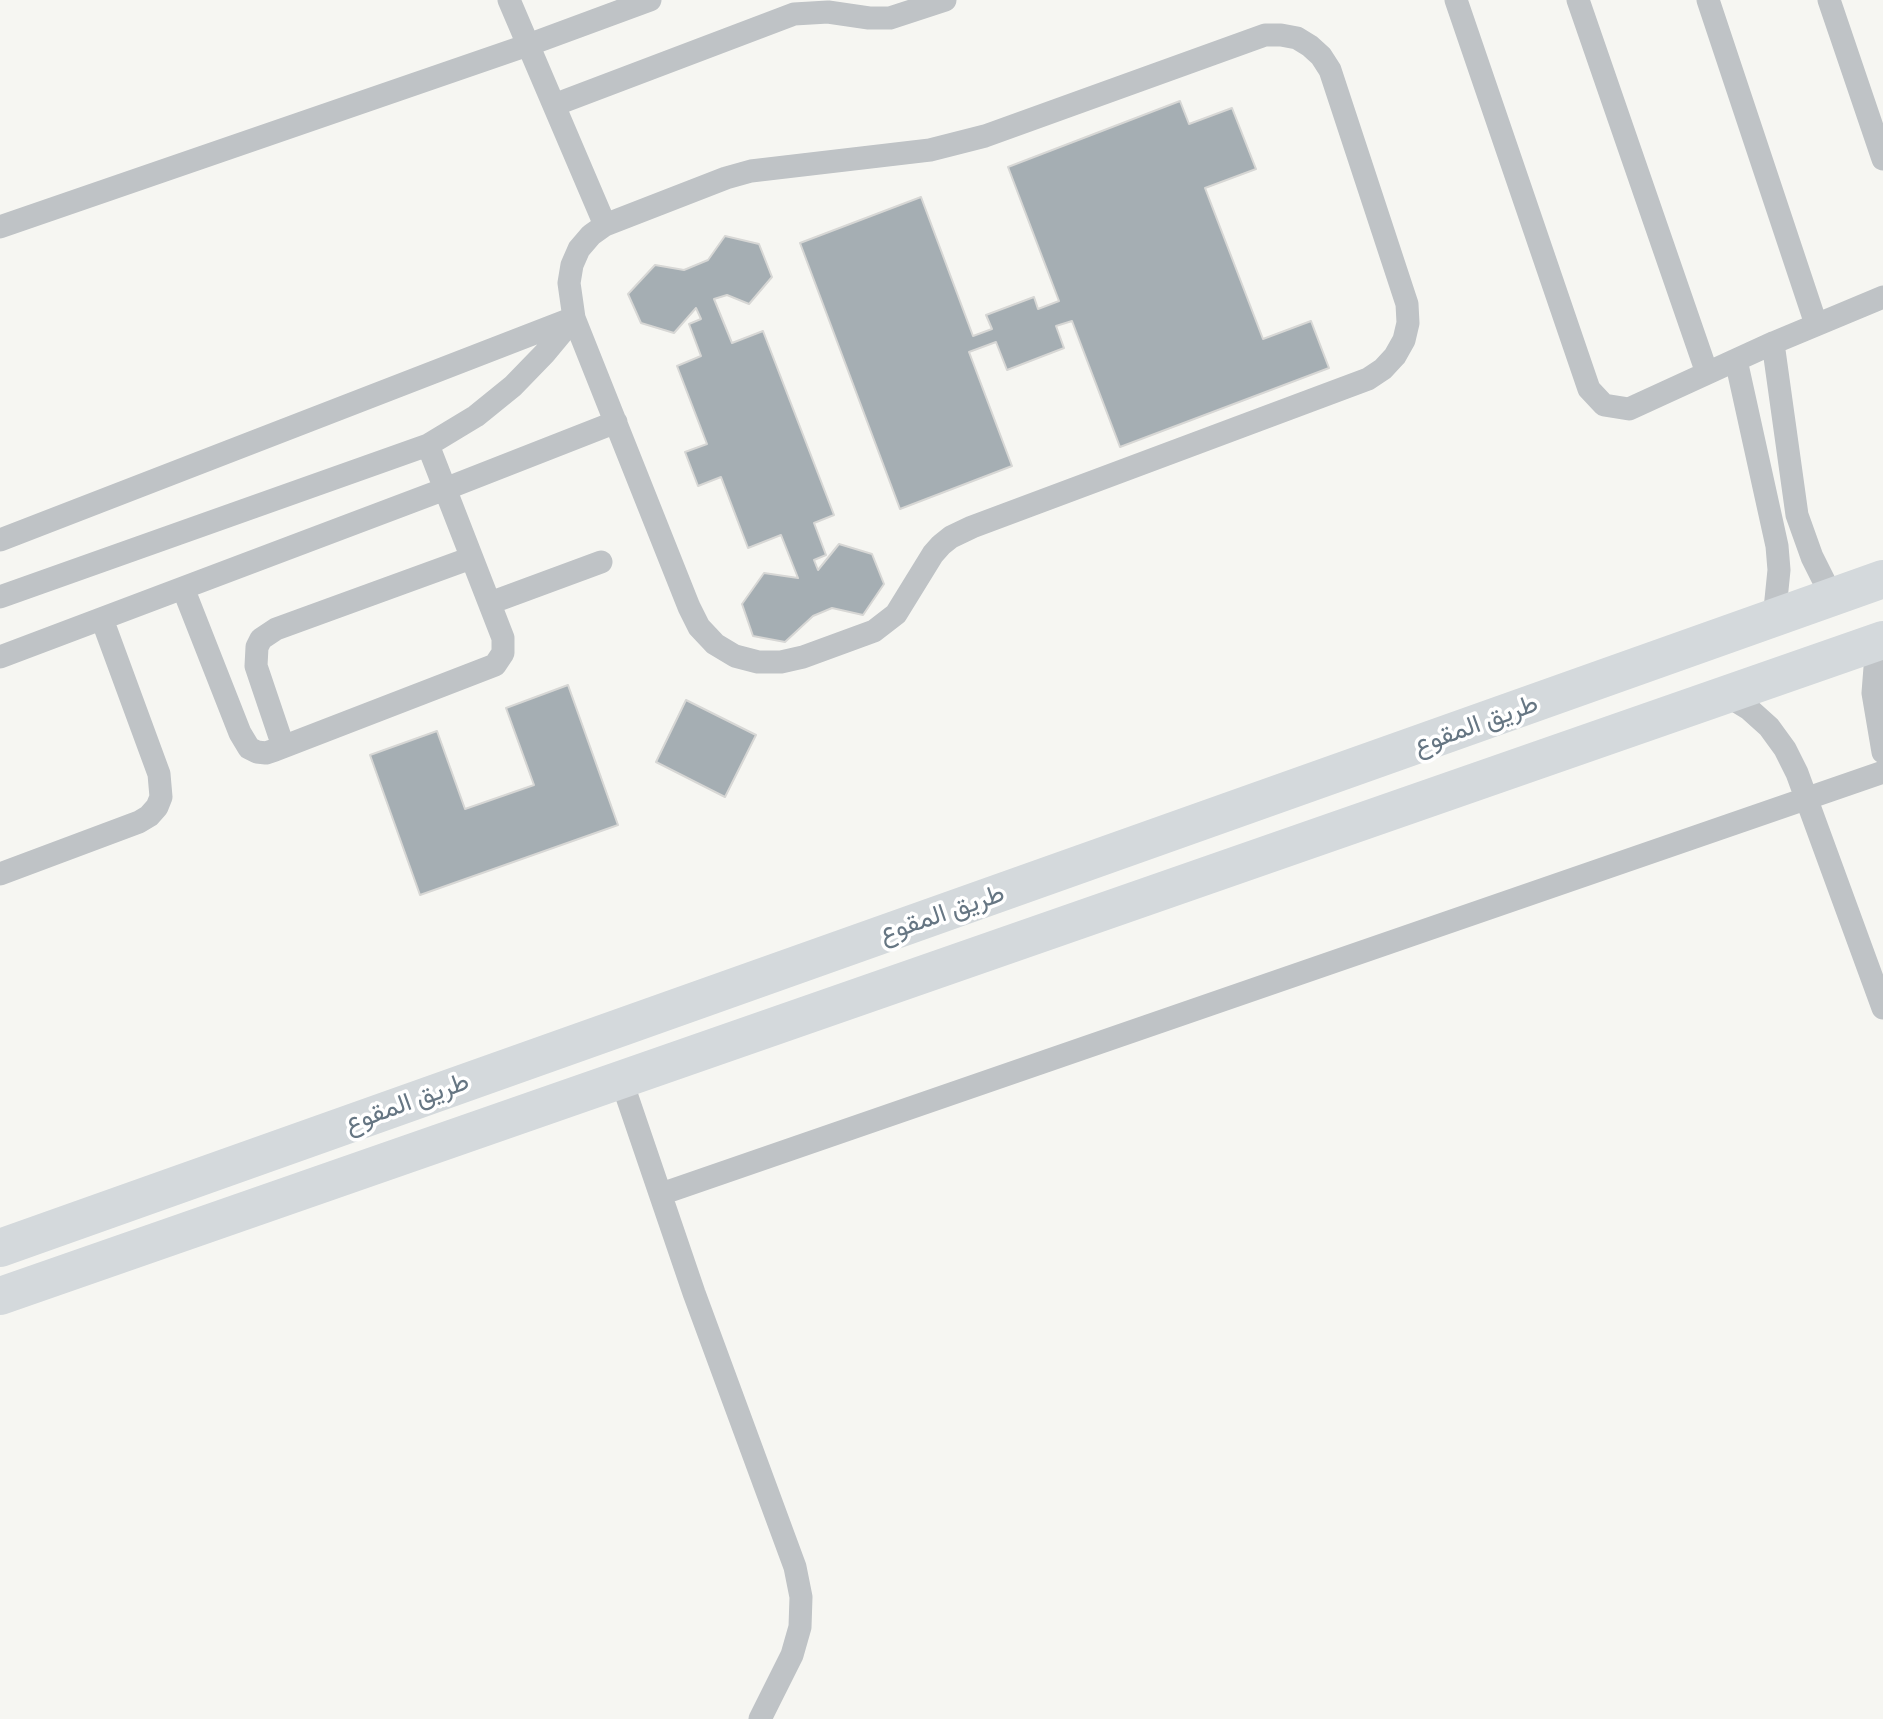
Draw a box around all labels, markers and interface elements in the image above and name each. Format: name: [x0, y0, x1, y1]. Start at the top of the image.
street label: طريق المقوع: [1409, 688, 1543, 762]
street label: طريق المقوع: [875, 878, 1009, 950]
street label: طريق المقوع: [340, 1066, 474, 1140]

